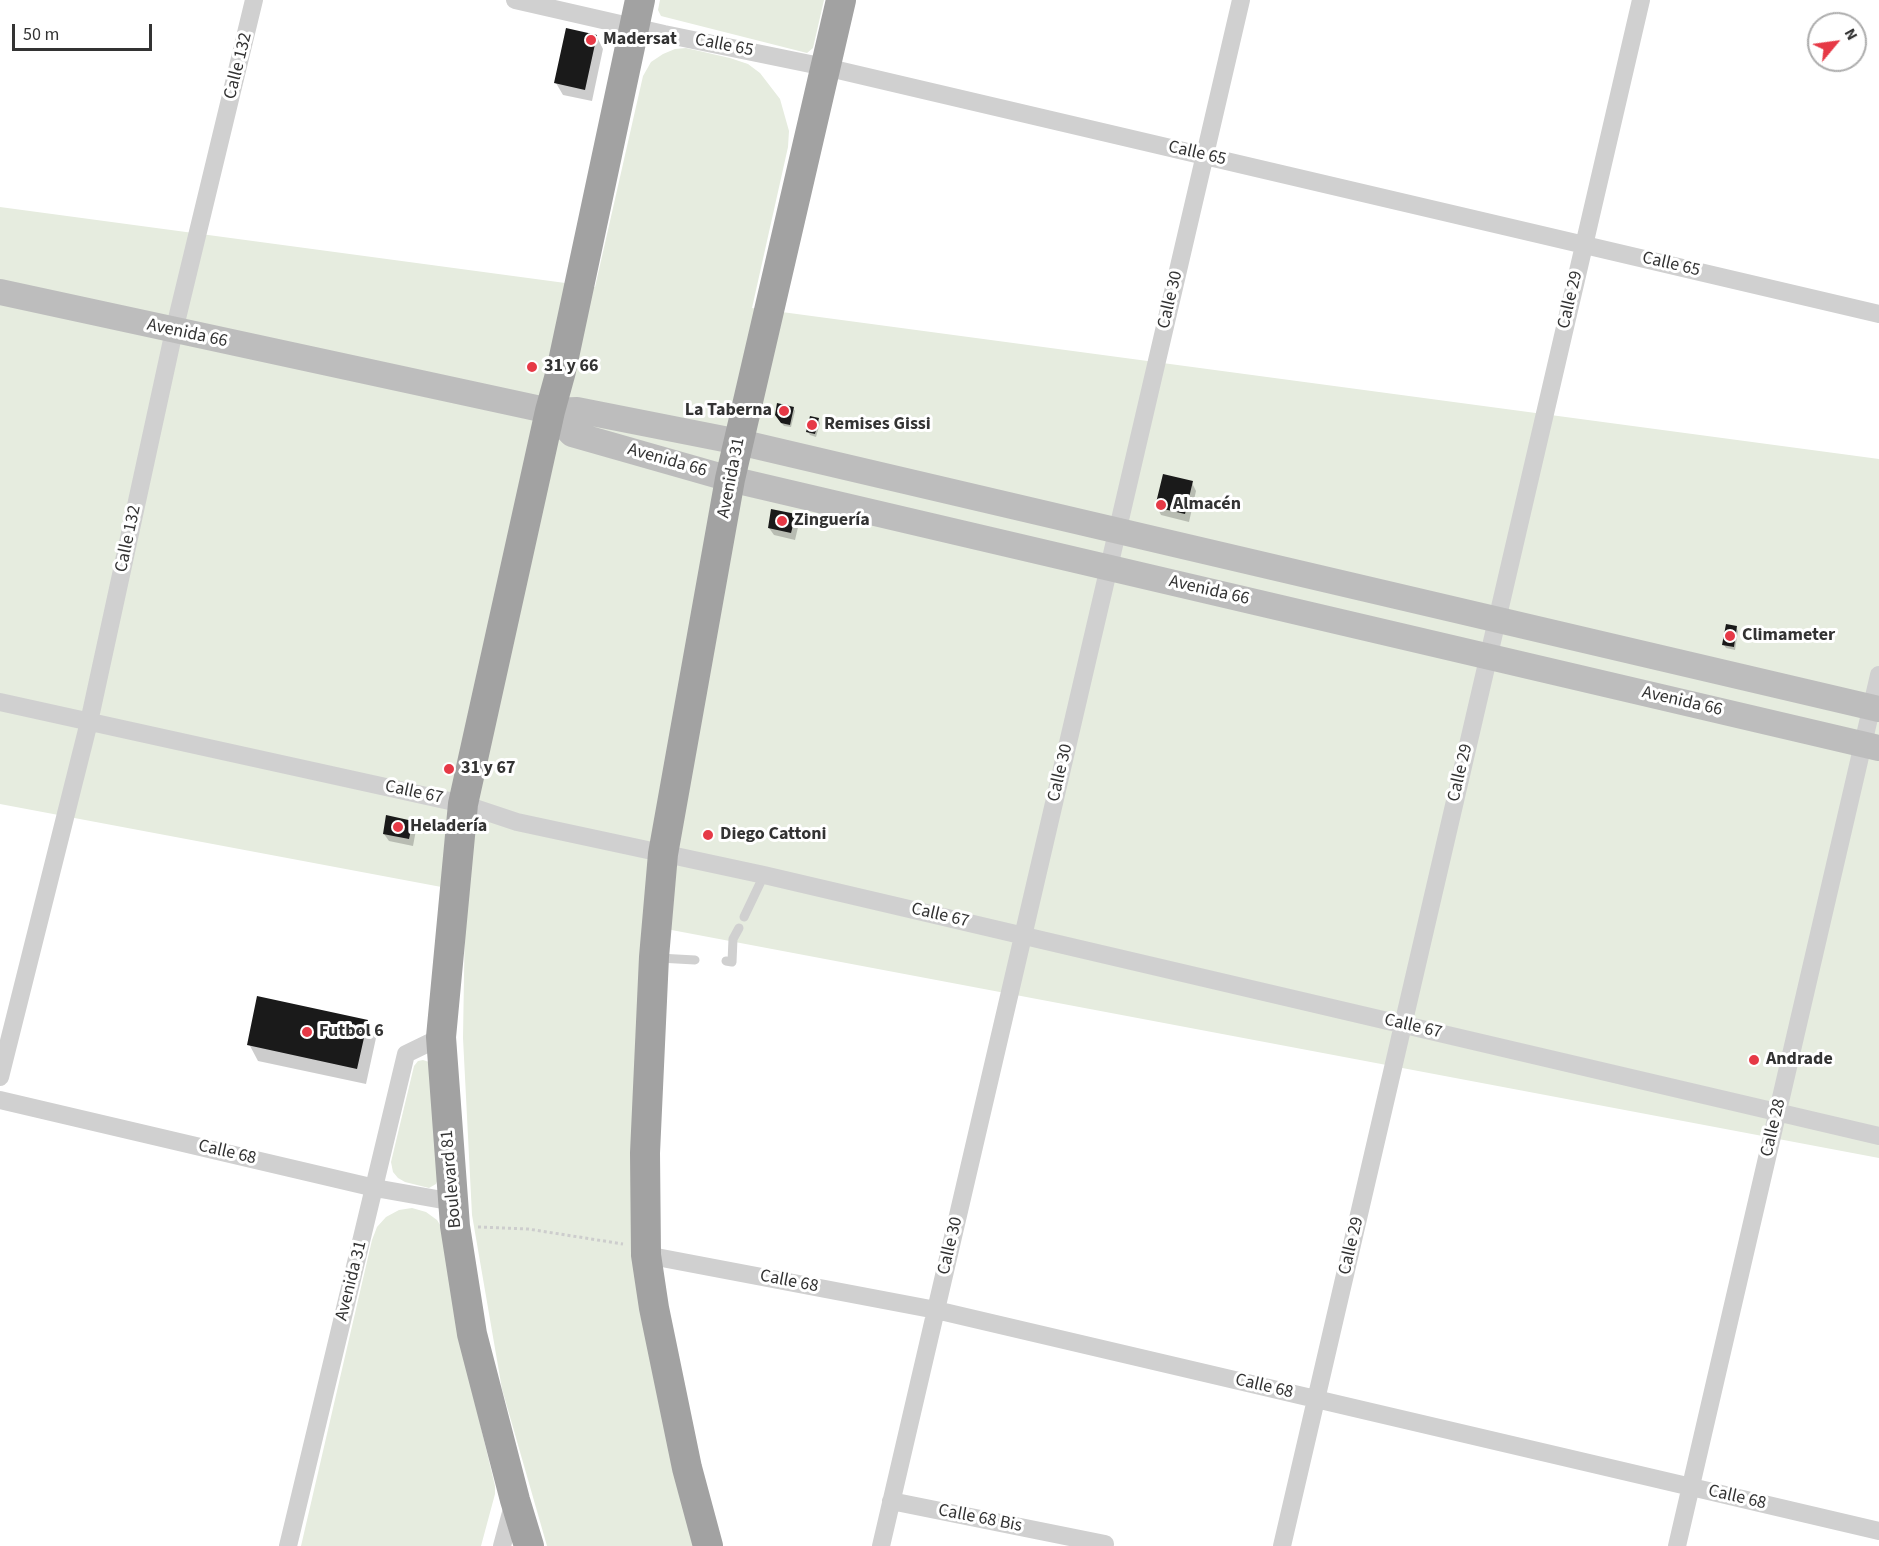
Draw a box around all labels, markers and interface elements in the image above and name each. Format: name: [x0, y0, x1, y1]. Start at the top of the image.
scale bar: [15, 12, 154, 50]
north arrow: [1807, 12, 1867, 72]
text: 50 m: [23, 22, 59, 47]
text: N: [1839, 24, 1863, 44]
place label: Madersat: [603, 29, 677, 51]
street label: Calle 132: [220, 30, 258, 102]
street label: Calle 65: [693, 30, 755, 62]
marker: Madersat: [584, 33, 598, 47]
street label: Calle 65: [1166, 137, 1228, 171]
street label: Calle 65: [1640, 248, 1702, 282]
street label: Calle 30: [1154, 269, 1188, 331]
street label: Calle 29: [1554, 269, 1588, 331]
street label: Avenida 66: [145, 315, 229, 353]
place label: 31 y 66: [544, 356, 599, 378]
marker: 31 y 66: [525, 360, 539, 374]
place label: La Taberna: [685, 400, 772, 422]
marker: La Taberna: [777, 404, 791, 418]
place label: Remises Gissi: [824, 414, 931, 436]
marker: Remises Gissi: [805, 418, 819, 432]
street label: Avenida 31: [714, 436, 750, 520]
street label: Avenida 66: [625, 439, 709, 483]
place label: Almacén: [1173, 494, 1241, 516]
marker: Almacén: [1154, 498, 1168, 512]
street label: Calle 132: [111, 504, 147, 574]
place label: Zinguería: [794, 510, 870, 532]
marker: Zinguería: [775, 514, 789, 528]
street label: Avenida 66: [1167, 571, 1251, 611]
place label: Climameter: [1742, 625, 1835, 647]
marker: Climameter: [1723, 629, 1737, 643]
street label: Avenida 66: [1640, 682, 1724, 722]
street label: Calle 30: [1044, 742, 1078, 804]
street label: Calle 29: [1444, 742, 1478, 804]
place label: 31 y 67: [461, 758, 516, 780]
marker: 31 y 67: [442, 762, 456, 776]
street label: Calle 67: [383, 776, 445, 810]
place label: Heladería: [410, 816, 487, 838]
marker: Heladería: [391, 820, 405, 834]
place label: Diego Cattoni: [720, 824, 826, 846]
marker: Diego Cattoni: [701, 828, 715, 842]
street label: Calle 67: [909, 899, 971, 933]
street label: Calle 67: [1382, 1010, 1444, 1044]
place label: Futbol 6: [319, 1021, 384, 1043]
marker: Futbol 6: [300, 1025, 314, 1039]
place label: Andrade: [1766, 1049, 1833, 1071]
marker: Andrade: [1747, 1053, 1761, 1067]
street label: Calle 28: [1757, 1097, 1791, 1159]
street label: Boulevard 81: [437, 1129, 467, 1229]
street label: Calle 68: [196, 1136, 258, 1170]
street label: Calle 30: [934, 1215, 968, 1277]
street label: Calle 29: [1335, 1215, 1369, 1277]
street label: Avenida 31: [332, 1239, 372, 1323]
street label: Calle 68: [758, 1266, 820, 1298]
street label: Calle 68: [1233, 1370, 1295, 1404]
street label: Calle 68: [1706, 1481, 1768, 1515]
street label: Calle 68 Bis: [936, 1500, 1024, 1538]

